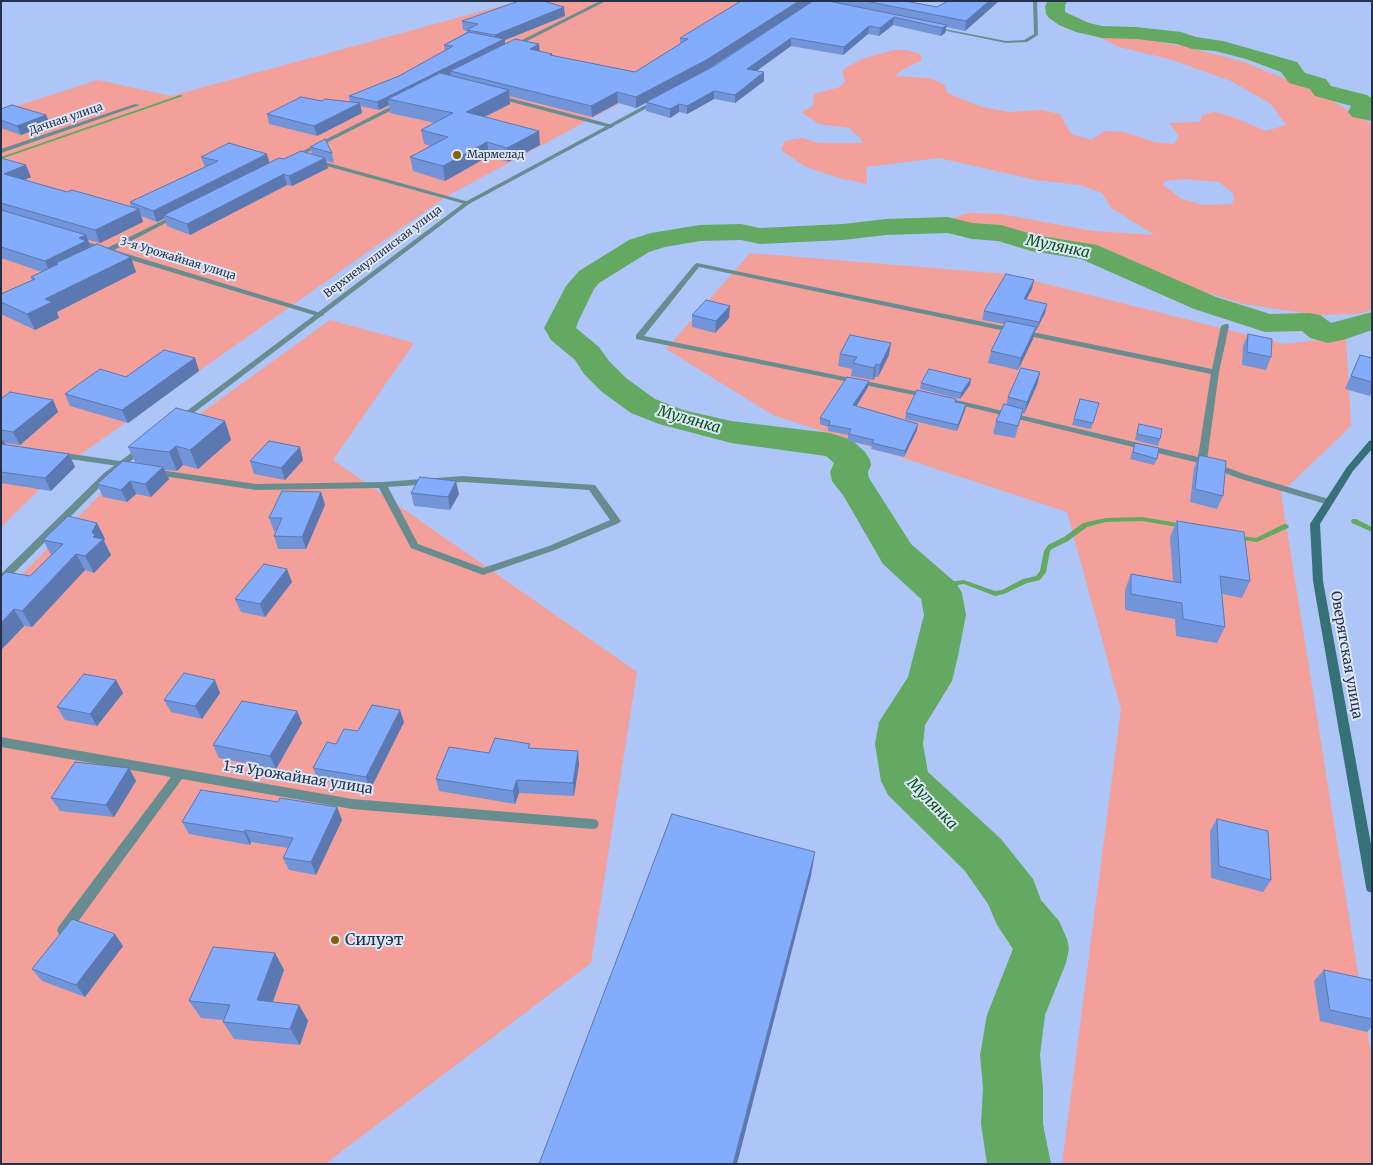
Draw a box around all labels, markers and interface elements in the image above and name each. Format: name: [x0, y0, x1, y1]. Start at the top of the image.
street label: Дачная улица: [28, 100, 104, 138]
place label: Мармелад: [467, 148, 524, 162]
marker: Мармелад: [451, 149, 463, 161]
street label: Верхнемуллинская улица: [321, 203, 445, 301]
water label: Мулянка: [1025, 231, 1091, 263]
street label: 3-я Урожайная улица: [118, 235, 238, 283]
water label: Мулянка: [656, 402, 722, 438]
street label: Оверятская улица: [1326, 590, 1366, 720]
street label: 1-я Урожайная улица: [222, 758, 374, 798]
water label: Мулянка: [903, 775, 961, 833]
place label: Силуэт: [345, 930, 403, 950]
marker: Силуэт: [329, 934, 341, 946]

